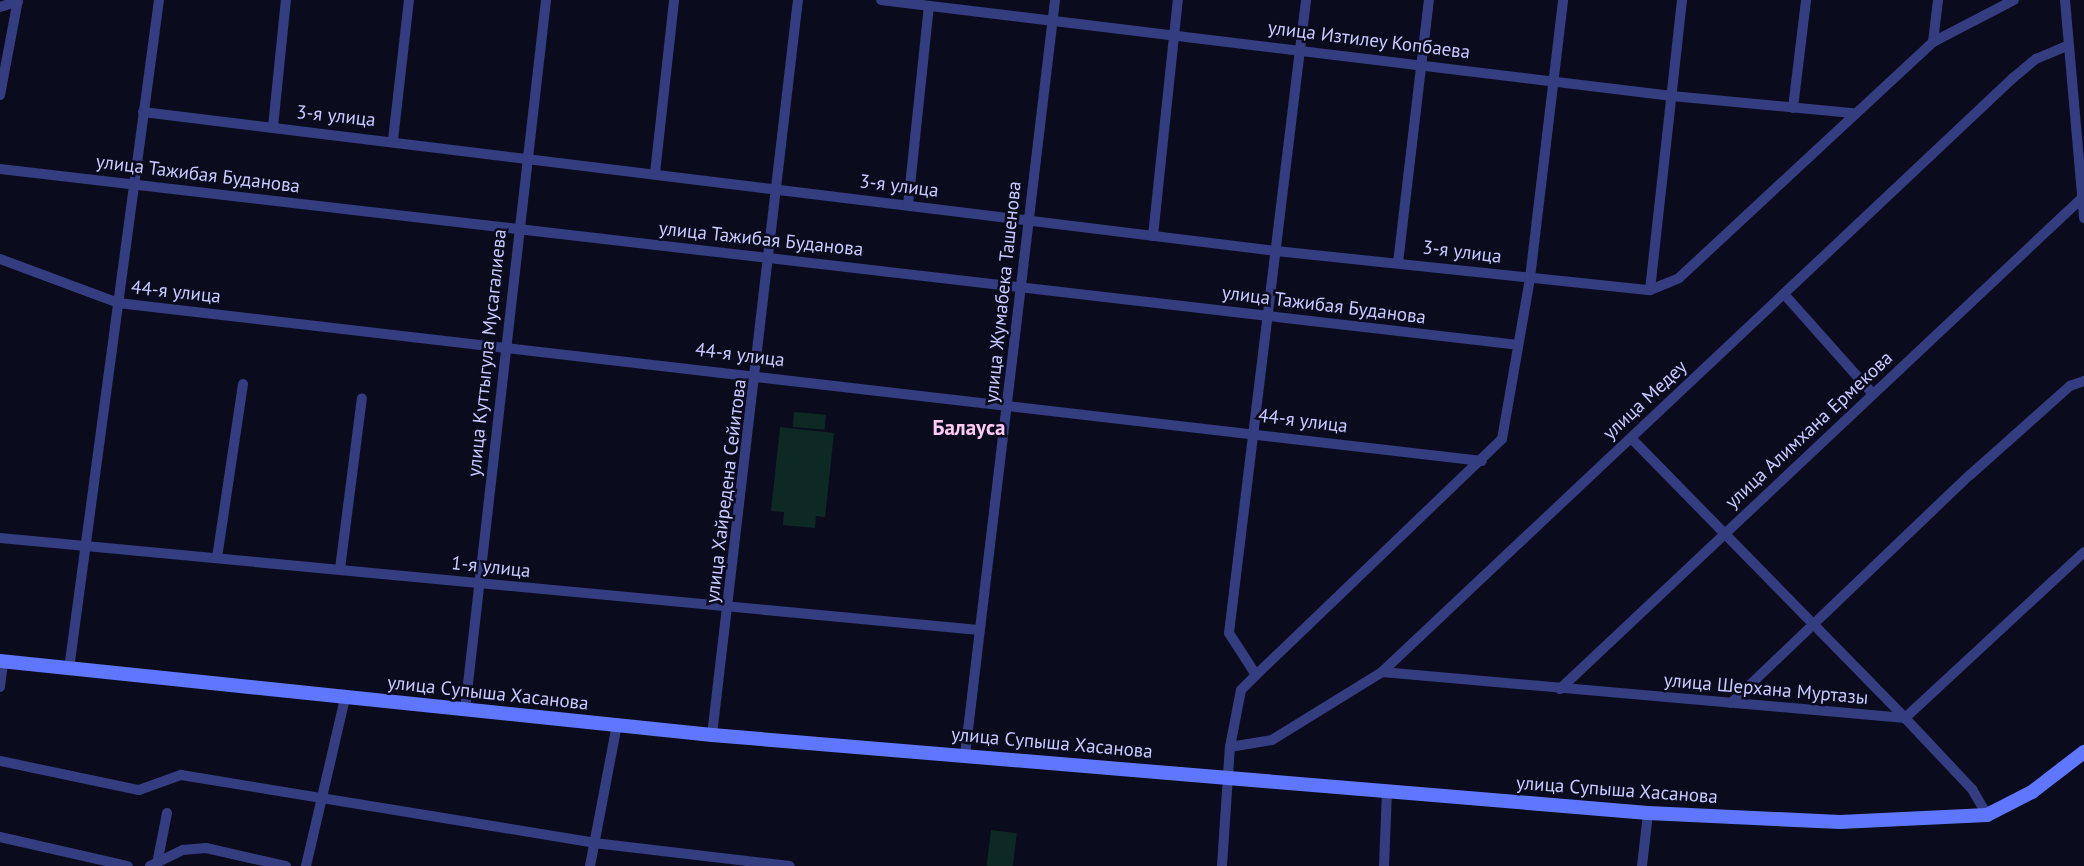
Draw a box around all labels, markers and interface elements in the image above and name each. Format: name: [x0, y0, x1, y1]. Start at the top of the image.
street label: улица Изтилеу Копбаева: [1266, 16, 1472, 64]
street label: 3-я улица: [295, 100, 377, 132]
street label: улица Тажибая Буданова: [94, 150, 302, 198]
street label: 3-я улица: [858, 170, 940, 202]
street label: улица Жумабека Ташенова: [980, 180, 1026, 404]
street label: улица Тажибая Буданова: [657, 217, 865, 261]
street label: улица Куттыгула Мусагалиева: [463, 228, 511, 478]
street label: 3-я улица: [1421, 236, 1503, 268]
street label: 44-я улица: [130, 276, 222, 308]
street label: улица Тажибая Буданова: [1220, 281, 1428, 329]
street label: 44-я улица: [694, 338, 786, 372]
street label: улица Алимхана Ермекова: [1720, 346, 1898, 514]
street label: улица Медеу: [1598, 355, 1692, 445]
street label: улица Хайредена Сейитова: [701, 377, 751, 605]
street label: 44-я улица: [1257, 404, 1349, 438]
district label: Балауса: [932, 415, 1006, 441]
street label: 1-я улица: [450, 551, 532, 583]
street label: улица Шерхана Муртазы: [1663, 669, 1869, 709]
street label: улица Супыша Хасанова: [386, 671, 590, 715]
street label: улица Супыша Хасанова: [950, 723, 1154, 763]
street label: улица Супыша Хасанова: [1515, 772, 1719, 808]

